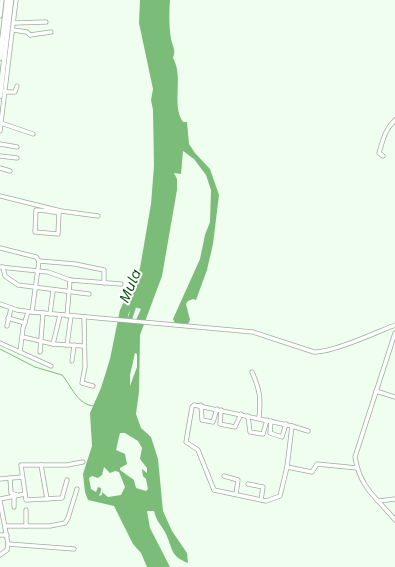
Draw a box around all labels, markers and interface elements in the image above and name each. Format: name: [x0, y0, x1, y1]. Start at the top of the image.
water label: Mula: [115, 266, 145, 306]

